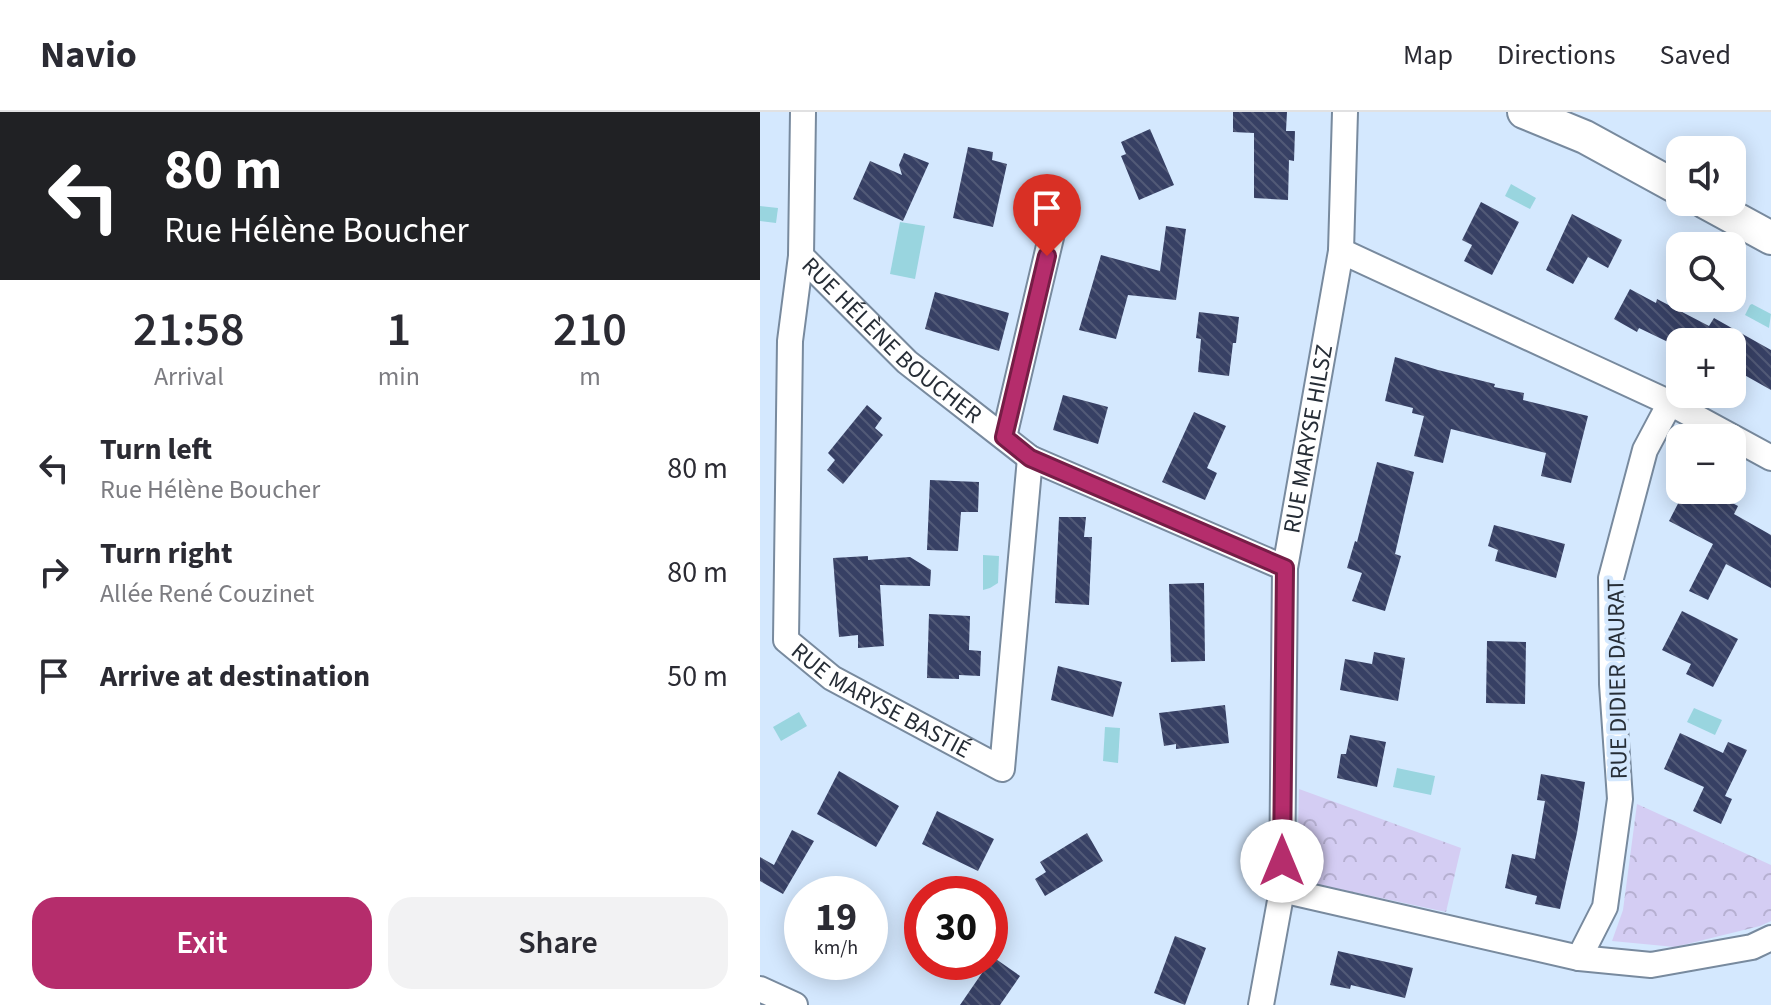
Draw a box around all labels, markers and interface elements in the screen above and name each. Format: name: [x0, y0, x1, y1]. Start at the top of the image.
text: Navio: [40, 28, 137, 82]
text: Map: [1403, 35, 1453, 75]
text: Directions: [1497, 35, 1616, 75]
text: Saved: [1660, 35, 1731, 75]
text: 80 m: [164, 131, 282, 210]
map controls: [1666, 136, 1746, 504]
button: sound: [1666, 136, 1746, 216]
icon: left: [32, 144, 136, 248]
pin: [1013, 174, 1081, 256]
icon: arrive: [1025, 186, 1069, 230]
text: Rue Hélène Boucher: [164, 205, 469, 256]
button: search: [1666, 232, 1746, 312]
street label: RUE HÉLÈNE BOUCHER: [793, 249, 989, 432]
text: 21:58: [133, 296, 245, 364]
text: 1: [387, 296, 411, 364]
text: 210: [553, 296, 627, 364]
button: +: [1666, 328, 1746, 408]
street label: RUE MARYSE HILSZ: [1274, 342, 1342, 536]
text: Arrival: [154, 358, 224, 395]
text: min: [378, 358, 420, 395]
text: m: [579, 358, 601, 395]
button: −: [1666, 424, 1746, 504]
text: Turn left: [100, 428, 212, 471]
icon: left: [32, 446, 76, 490]
text: 80 m: [667, 447, 728, 490]
text: Rue Hélène Boucher: [100, 471, 320, 508]
text: Turn right: [100, 532, 232, 575]
icon: right: [32, 550, 76, 594]
text: 80 m: [667, 551, 728, 594]
text: Allée René Couzinet: [100, 575, 314, 612]
street label: RUE DIDIER DAURAT: [1598, 578, 1637, 780]
street label: RUE MARYSE BASTIÉ: [783, 634, 977, 767]
icon: arrive: [32, 654, 76, 698]
text: Arrive at destination: [100, 655, 370, 698]
text: 50 m: [667, 655, 728, 698]
position arrow: [1240, 819, 1324, 903]
speed limit sign: 30: [904, 876, 1008, 980]
text: 19: [815, 889, 857, 946]
button: Exit: [32, 897, 372, 989]
button: Share: [388, 897, 728, 989]
text: km/h: [814, 934, 858, 962]

